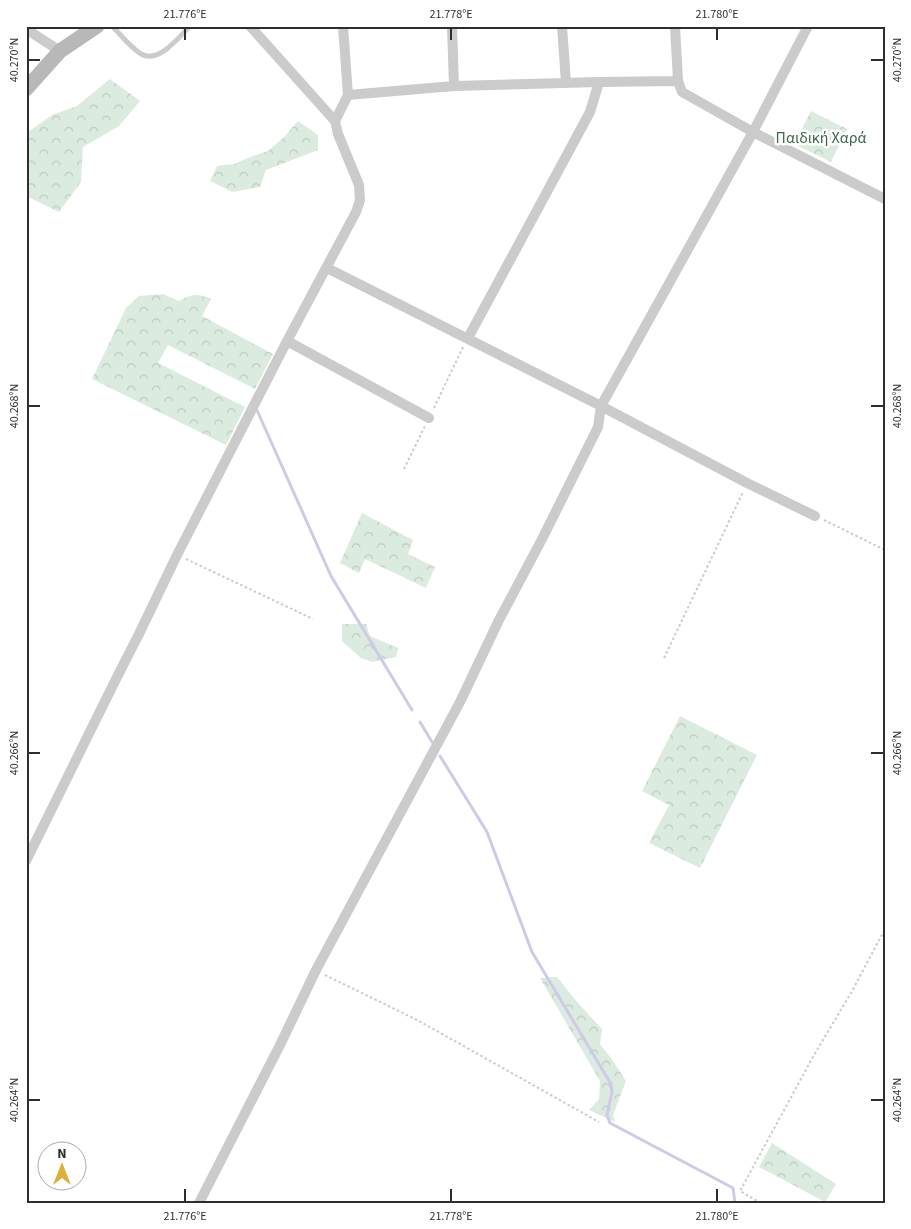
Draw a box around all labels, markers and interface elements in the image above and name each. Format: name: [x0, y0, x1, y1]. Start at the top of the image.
text: 21.776°E: [163, 6, 207, 23]
text: 21.778°E: [429, 6, 473, 23]
text: 21.780°E: [695, 6, 739, 23]
text: 40.270°N: [6, 38, 23, 82]
text: 40.270°N: [889, 38, 906, 82]
park label: Παιδική Χαρά: [776, 127, 866, 149]
text: 40.268°N: [6, 384, 23, 428]
text: 40.268°N: [889, 384, 906, 428]
text: 40.266°N: [6, 731, 23, 775]
text: 40.266°N: [889, 731, 906, 775]
text: 40.264°N: [6, 1078, 23, 1122]
text: 40.264°N: [889, 1078, 906, 1122]
north arrow: [38, 1142, 88, 1192]
text: N: [57, 1144, 67, 1164]
text: 21.776°E: [163, 1208, 207, 1225]
text: 21.778°E: [429, 1208, 473, 1225]
text: 21.780°E: [695, 1208, 739, 1225]

